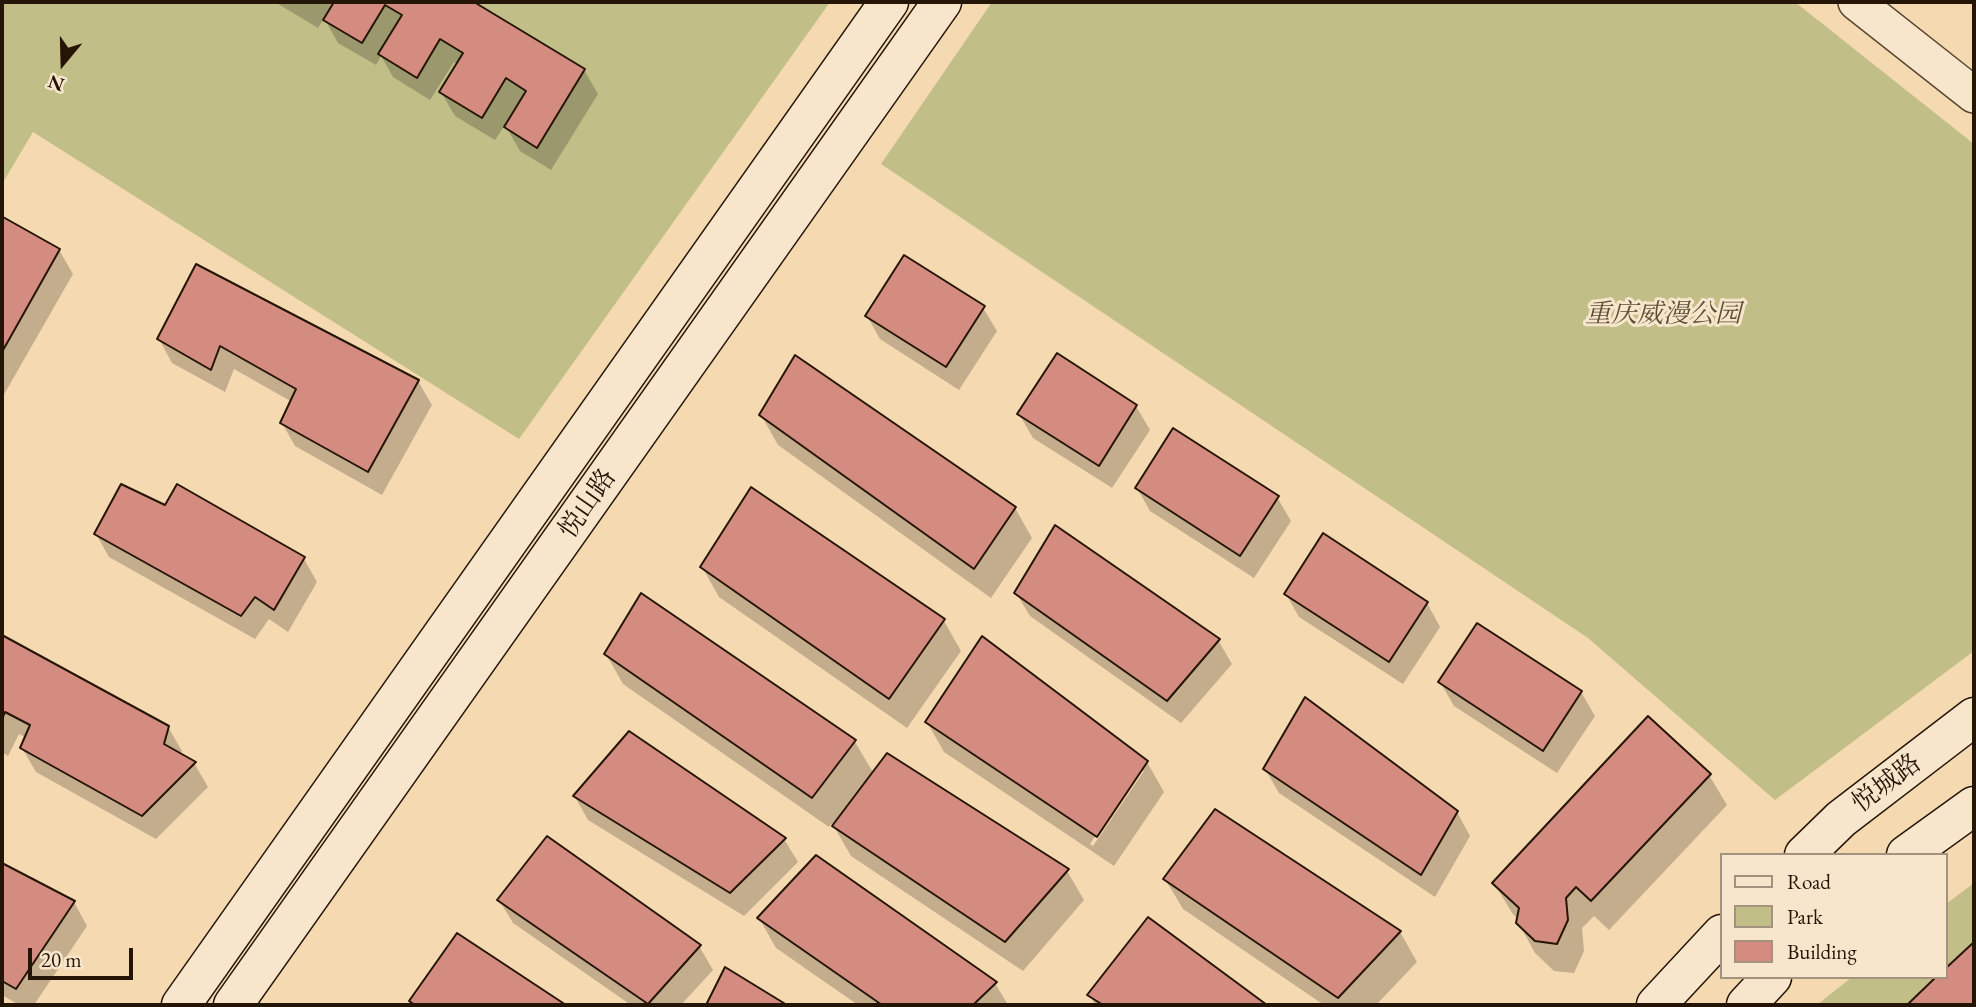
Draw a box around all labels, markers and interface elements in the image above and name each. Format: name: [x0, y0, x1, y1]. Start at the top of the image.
north arrow: [28, 28, 98, 98]
text: N: [45, 69, 67, 98]
park label: 重庆威漫公园: [1585, 299, 1741, 331]
street label: 悦山路: [553, 463, 623, 545]
street label: 悦城路: [1846, 748, 1928, 820]
legend: [1720, 853, 1948, 979]
text: Road: [1787, 868, 1831, 895]
text: Park: [1787, 903, 1823, 930]
scale bar: [32, 934, 136, 978]
text: Building: [1787, 938, 1857, 965]
text: 20 m: [41, 946, 82, 973]

